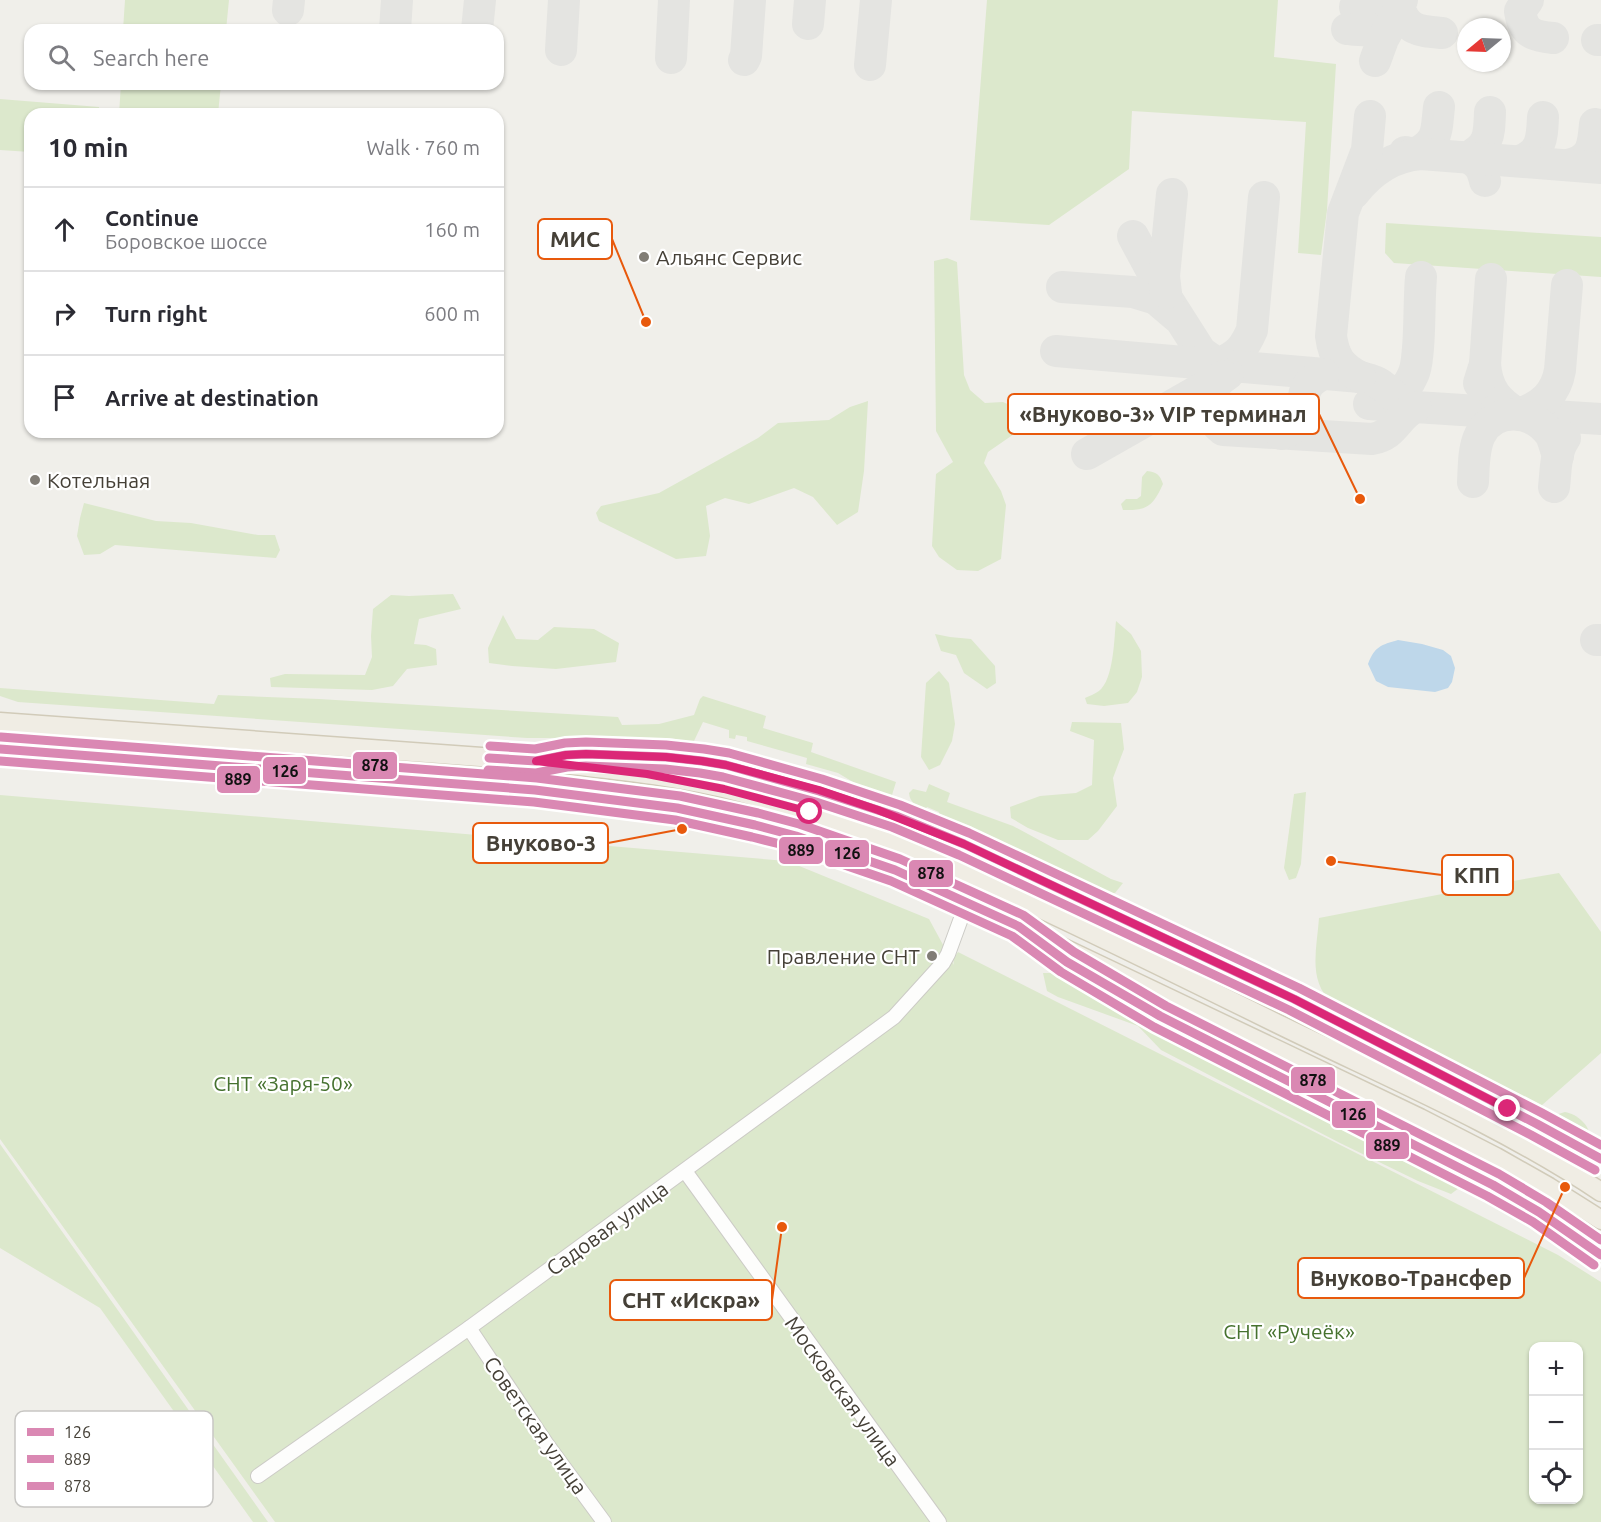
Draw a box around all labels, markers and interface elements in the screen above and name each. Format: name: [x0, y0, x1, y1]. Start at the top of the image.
north arrow: [1457, 18, 1511, 72]
search box: [24, 24, 504, 90]
icon: search: [45, 41, 78, 74]
text: Search here: [93, 45, 209, 70]
text: 10 min: [48, 133, 128, 162]
text: Walk · 760 m: [367, 136, 480, 159]
text: Continue: [105, 205, 199, 230]
icon: ahead: [48, 213, 81, 246]
text: 160 m: [424, 218, 480, 241]
callout: МИС: [538, 219, 612, 259]
text: МИС: [550, 226, 600, 251]
text: Боровское шоссе: [105, 230, 268, 253]
place label: Альянс Сервис: [656, 245, 802, 269]
marker: Альянс Сервис: [637, 250, 651, 264]
icon: right: [48, 297, 81, 330]
text: Turn right: [105, 301, 207, 326]
text: 600 m: [424, 302, 480, 325]
icon: arrive: [48, 381, 81, 414]
text: Arrive at destination: [105, 385, 319, 410]
callout: «Внуково-3» VIP терминал: [1008, 394, 1319, 434]
text: «Внуково-3» VIP терминал: [1019, 401, 1307, 426]
place label: Котельная: [47, 468, 150, 492]
marker: Котельная: [28, 473, 42, 487]
line badge: 878: [352, 751, 398, 780]
line badge: 126: [262, 756, 307, 785]
text: 878: [361, 756, 389, 774]
text: 126: [271, 762, 299, 780]
line badge: 889: [216, 765, 261, 794]
text: 889: [224, 770, 252, 788]
route start: [796, 798, 822, 824]
callout: Внуково-3: [473, 823, 608, 863]
text: Внуково-3: [486, 830, 596, 855]
line badge: 889: [778, 836, 824, 865]
line badge: 126: [824, 839, 870, 868]
text: 889: [787, 841, 815, 859]
text: 126: [833, 844, 861, 862]
callout: КПП: [1442, 855, 1513, 895]
line badge: 878: [908, 859, 954, 888]
text: КПП: [1454, 862, 1500, 887]
text: 878: [917, 864, 945, 882]
place label: Правление СНТ: [767, 944, 920, 968]
marker: Правление СНТ: [925, 949, 939, 963]
line badge: 878: [1290, 1066, 1336, 1094]
park label: СНТ «Заря-50»: [213, 1071, 353, 1095]
text: 878: [1299, 1071, 1327, 1089]
route end: [1494, 1095, 1520, 1121]
line badge: 126: [1331, 1100, 1376, 1129]
text: 126: [1339, 1105, 1367, 1123]
line badge: 889: [1365, 1131, 1410, 1160]
text: 889: [1373, 1136, 1401, 1154]
street label: Садовая улица: [542, 1176, 672, 1280]
callout: Внуково-Трансфер: [1298, 1258, 1524, 1298]
text: Внуково-Трансфер: [1310, 1265, 1512, 1290]
callout: СНТ «Искра»: [610, 1280, 772, 1320]
text: СНТ «Искра»: [622, 1287, 760, 1312]
street label: Московская улица: [781, 1311, 905, 1471]
park label: СНТ «Ручеёк»: [1223, 1319, 1355, 1343]
map controls: [1529, 1342, 1583, 1504]
button: +: [1529, 1342, 1583, 1396]
street label: Советская улица: [480, 1352, 592, 1498]
button: −: [1529, 1396, 1583, 1450]
legend: [15, 1411, 213, 1507]
text: 126: [64, 1423, 91, 1441]
text: 889: [64, 1450, 91, 1468]
button: locate: [1529, 1450, 1583, 1504]
text: 878: [64, 1477, 91, 1495]

